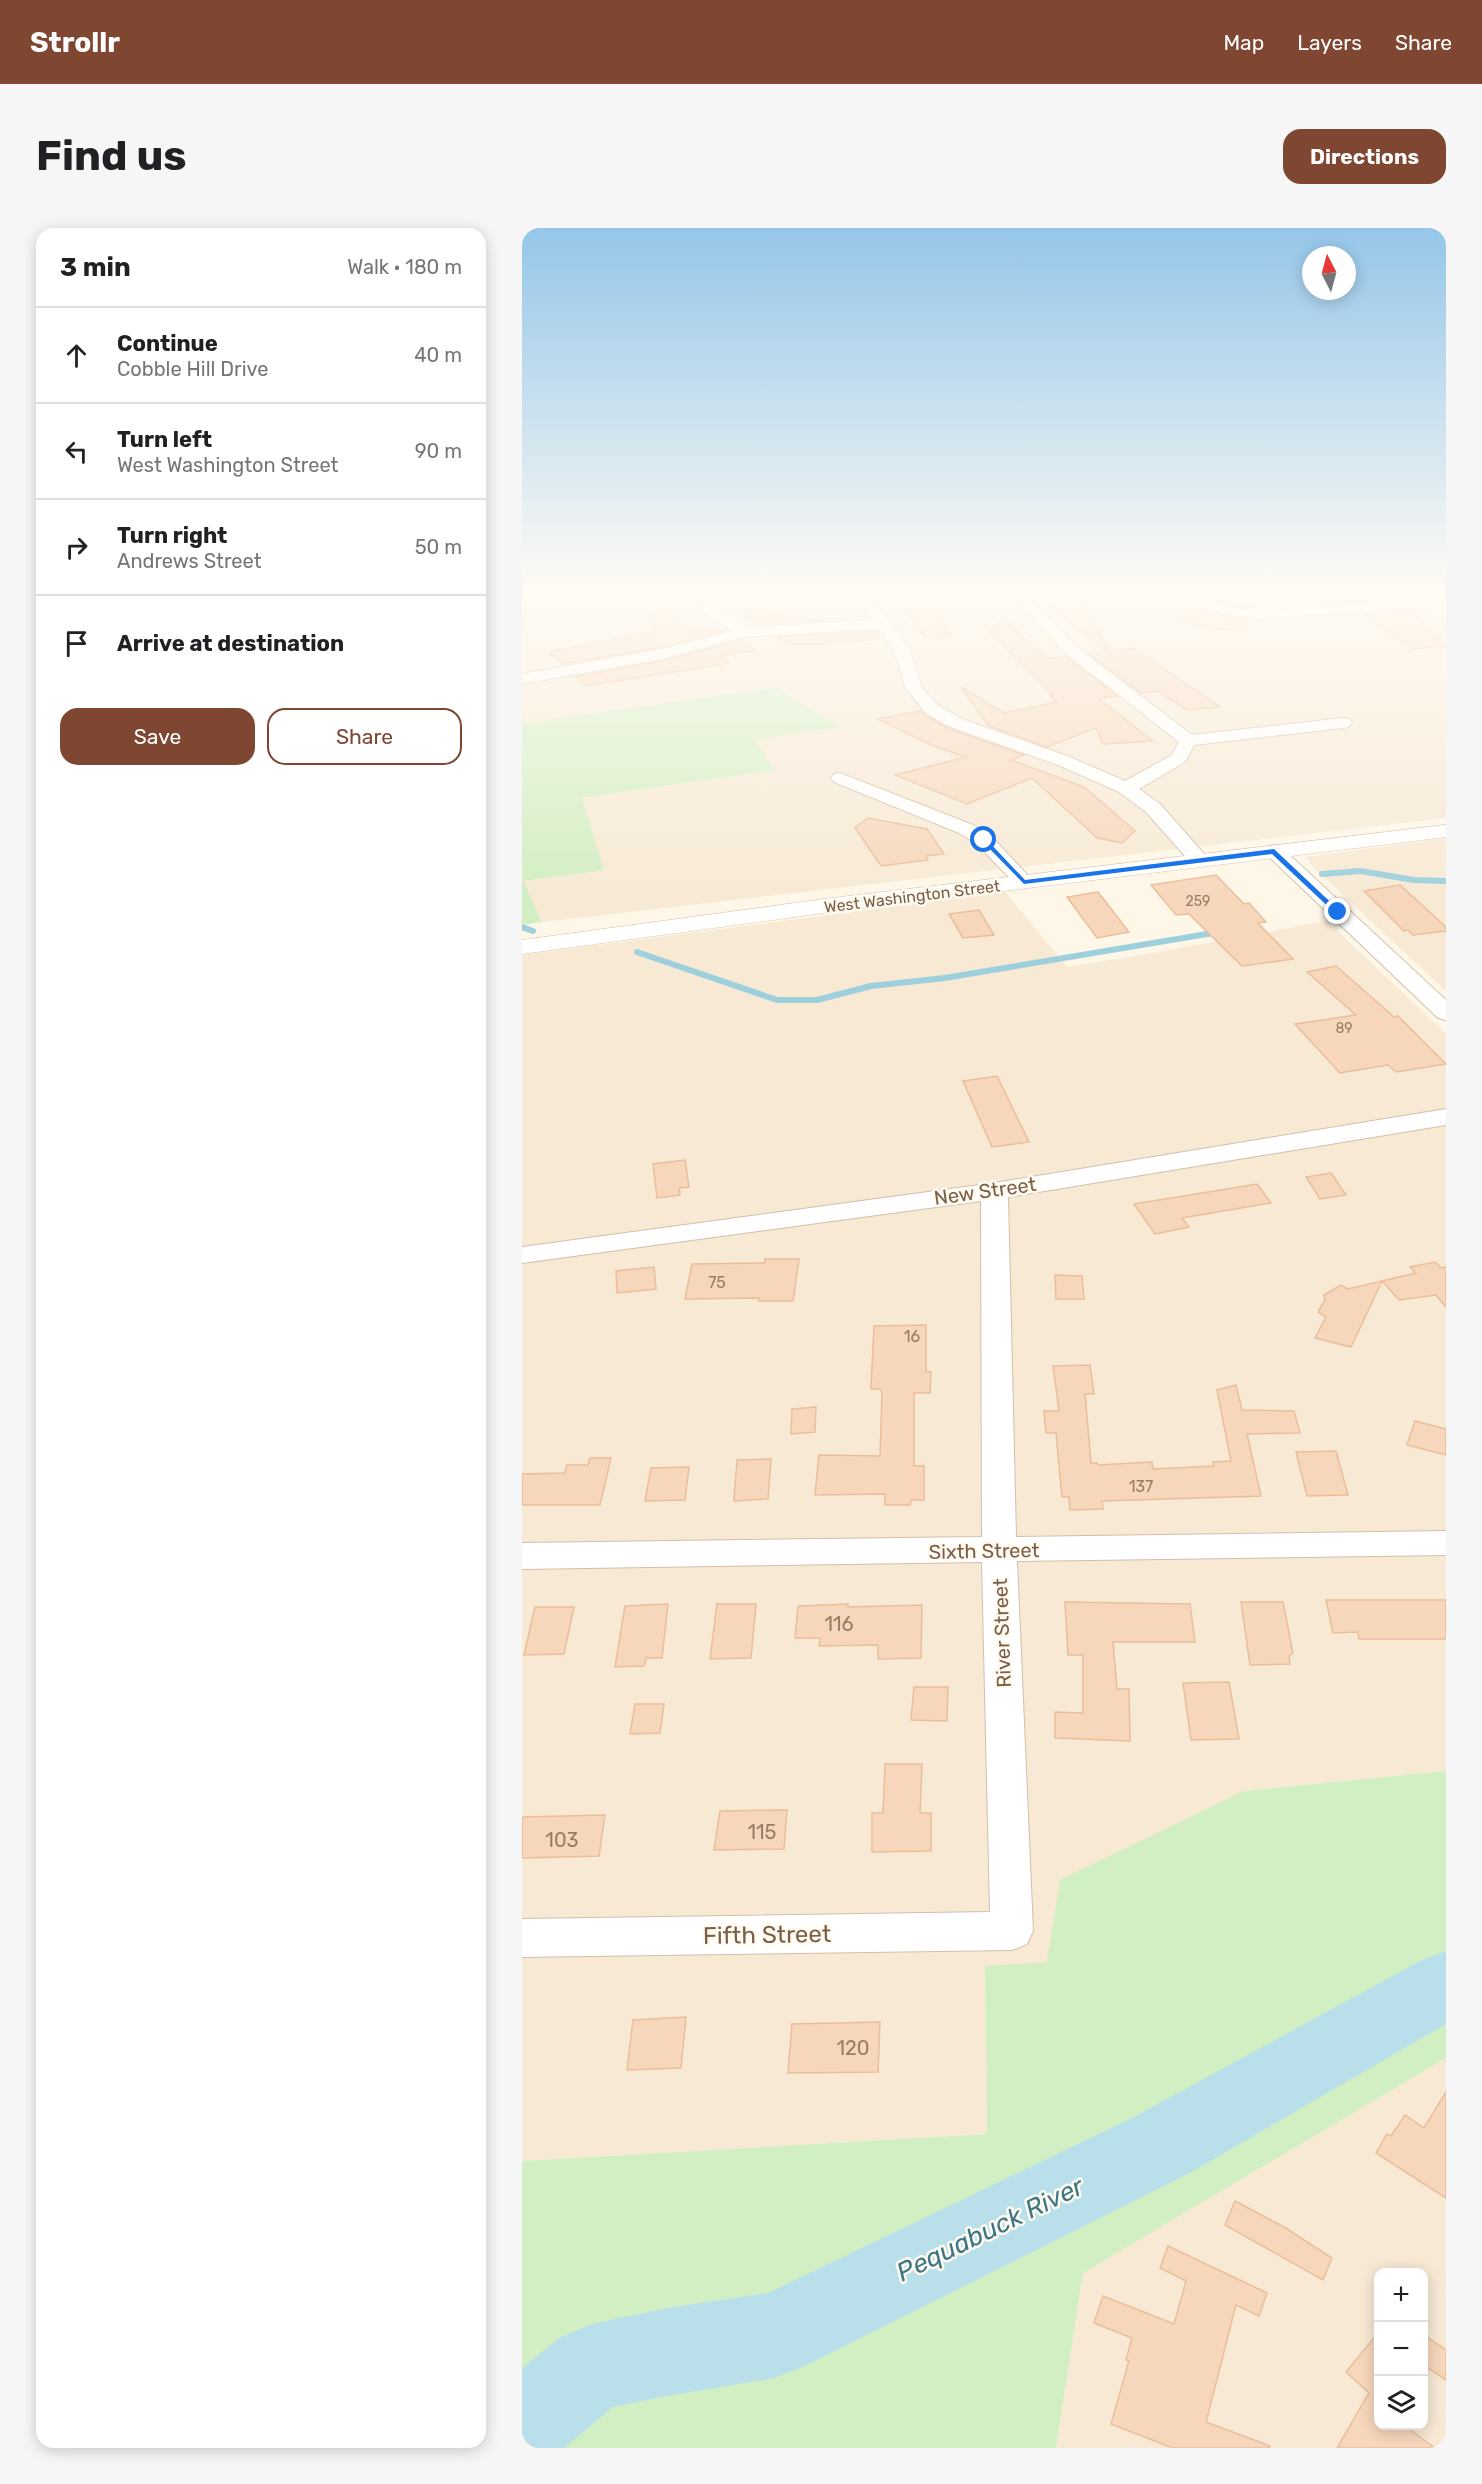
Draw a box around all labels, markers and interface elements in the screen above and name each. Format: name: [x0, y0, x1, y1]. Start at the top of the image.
text: Strollr: [30, 26, 120, 59]
text: Map: [1223, 30, 1264, 55]
text: Layers: [1297, 30, 1362, 55]
text: Share: [1395, 30, 1452, 55]
button: Directions: [1283, 129, 1446, 184]
text: Find us: [36, 131, 187, 181]
north arrow: [1302, 246, 1356, 300]
text: 3 min: [60, 252, 131, 283]
text: Walk · 180 m: [347, 255, 462, 279]
text: Continue: [117, 330, 218, 357]
icon: ahead: [60, 339, 93, 372]
text: 40 m: [414, 343, 462, 367]
text: Cobble Hill Drive: [117, 357, 268, 381]
text: Turn left: [117, 426, 212, 453]
icon: left: [60, 435, 93, 468]
text: 90 m: [415, 439, 462, 463]
text: West Washington Street: [117, 453, 338, 477]
text: Turn right: [117, 522, 227, 549]
icon: right: [60, 531, 93, 564]
text: 50 m: [415, 535, 462, 559]
text: Andrews Street: [117, 549, 261, 573]
icon: arrive: [60, 627, 93, 660]
text: Arrive at destination: [117, 630, 344, 657]
button: Save: [60, 708, 255, 765]
button: Share: [267, 708, 462, 765]
route start: [970, 826, 996, 852]
street label: West Washington Street: [823, 876, 1001, 917]
house number: 259: [1186, 893, 1210, 910]
route end: [1324, 898, 1350, 924]
house number: 89: [1335, 1020, 1353, 1037]
street label: New Street: [932, 1172, 1038, 1210]
house number: 75: [708, 1273, 726, 1292]
house number: 16: [904, 1327, 921, 1346]
house number: 137: [1129, 1477, 1153, 1496]
street label: Sixth Street: [928, 1538, 1040, 1564]
street label: River Street: [988, 1578, 1016, 1688]
house number: 116: [824, 1612, 854, 1636]
house number: 115: [748, 1820, 777, 1844]
house number: 103: [545, 1828, 579, 1852]
street label: Fifth Street: [703, 1920, 831, 1950]
house number: 120: [837, 2036, 870, 2060]
water label: Pequabuck River: [892, 2170, 1090, 2288]
map controls: [1374, 2268, 1428, 2430]
button: +: [1374, 2268, 1428, 2322]
button: −: [1374, 2322, 1428, 2376]
button: layers: [1374, 2376, 1428, 2430]

